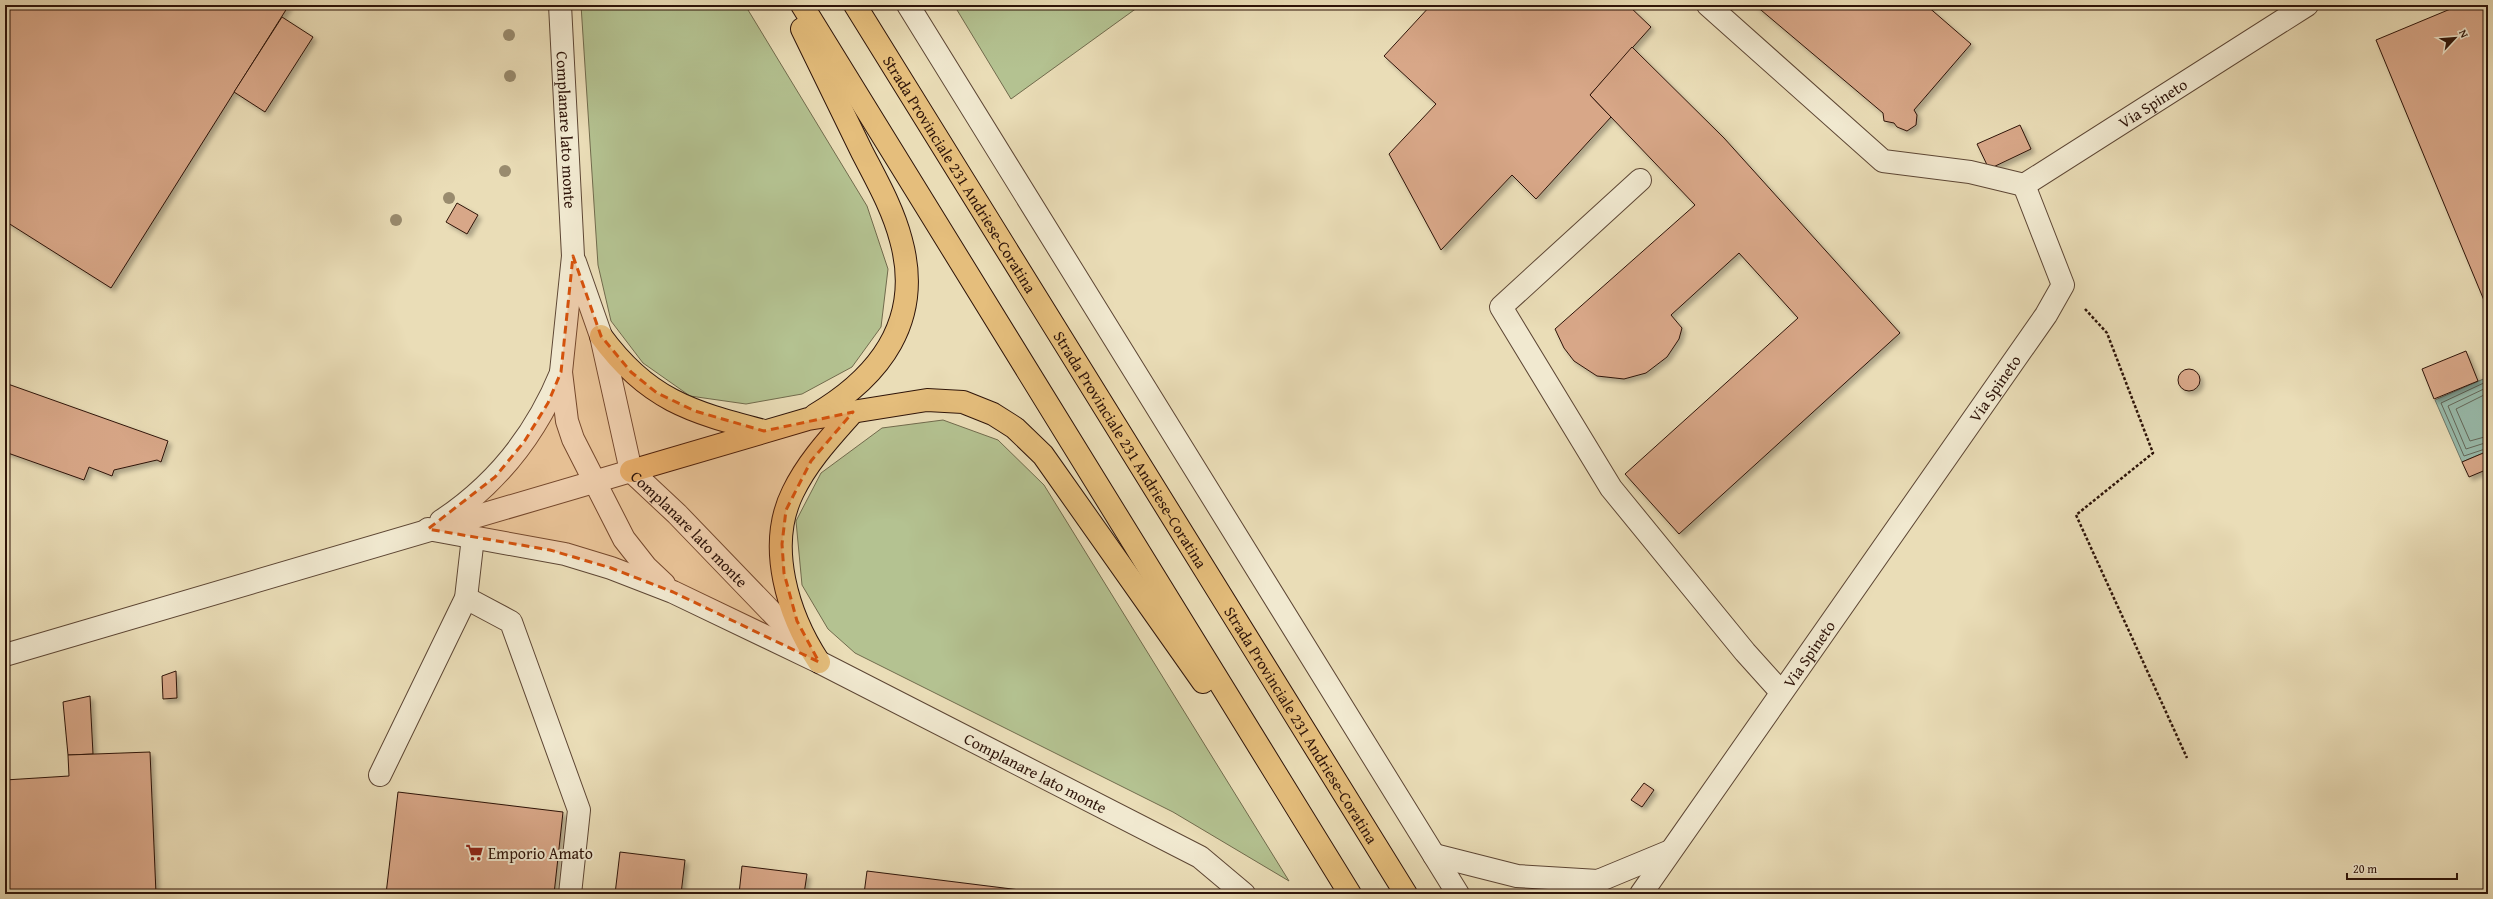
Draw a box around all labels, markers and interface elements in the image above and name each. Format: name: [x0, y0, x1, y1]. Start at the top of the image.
north arrow: [2435, 18, 2475, 58]
text: N: [2455, 27, 2473, 41]
street label: Complanare lato monte: [550, 51, 583, 209]
street label: Strada Provinciale 231 Andriese-Coratina: [877, 51, 1043, 298]
street label: Via Spineto: [2114, 72, 2192, 134]
street label: Strada Provinciale 231 Andriese-Coratina: [1048, 326, 1214, 573]
street label: Via Spineto: [1963, 350, 2027, 427]
street label: Complanare lato monte: [625, 465, 754, 593]
street label: Strada Provinciale 231 Andriese-Coratina: [1218, 602, 1384, 849]
street label: Via Spineto: [1777, 615, 1841, 692]
street label: Complanare lato monte: [960, 726, 1111, 819]
place label: Emporio Amato: [488, 841, 593, 865]
supermarket icon: Emporio Amato: [465, 843, 485, 863]
scale bar: [2347, 855, 2457, 881]
text: 20 m: [2353, 860, 2377, 877]

